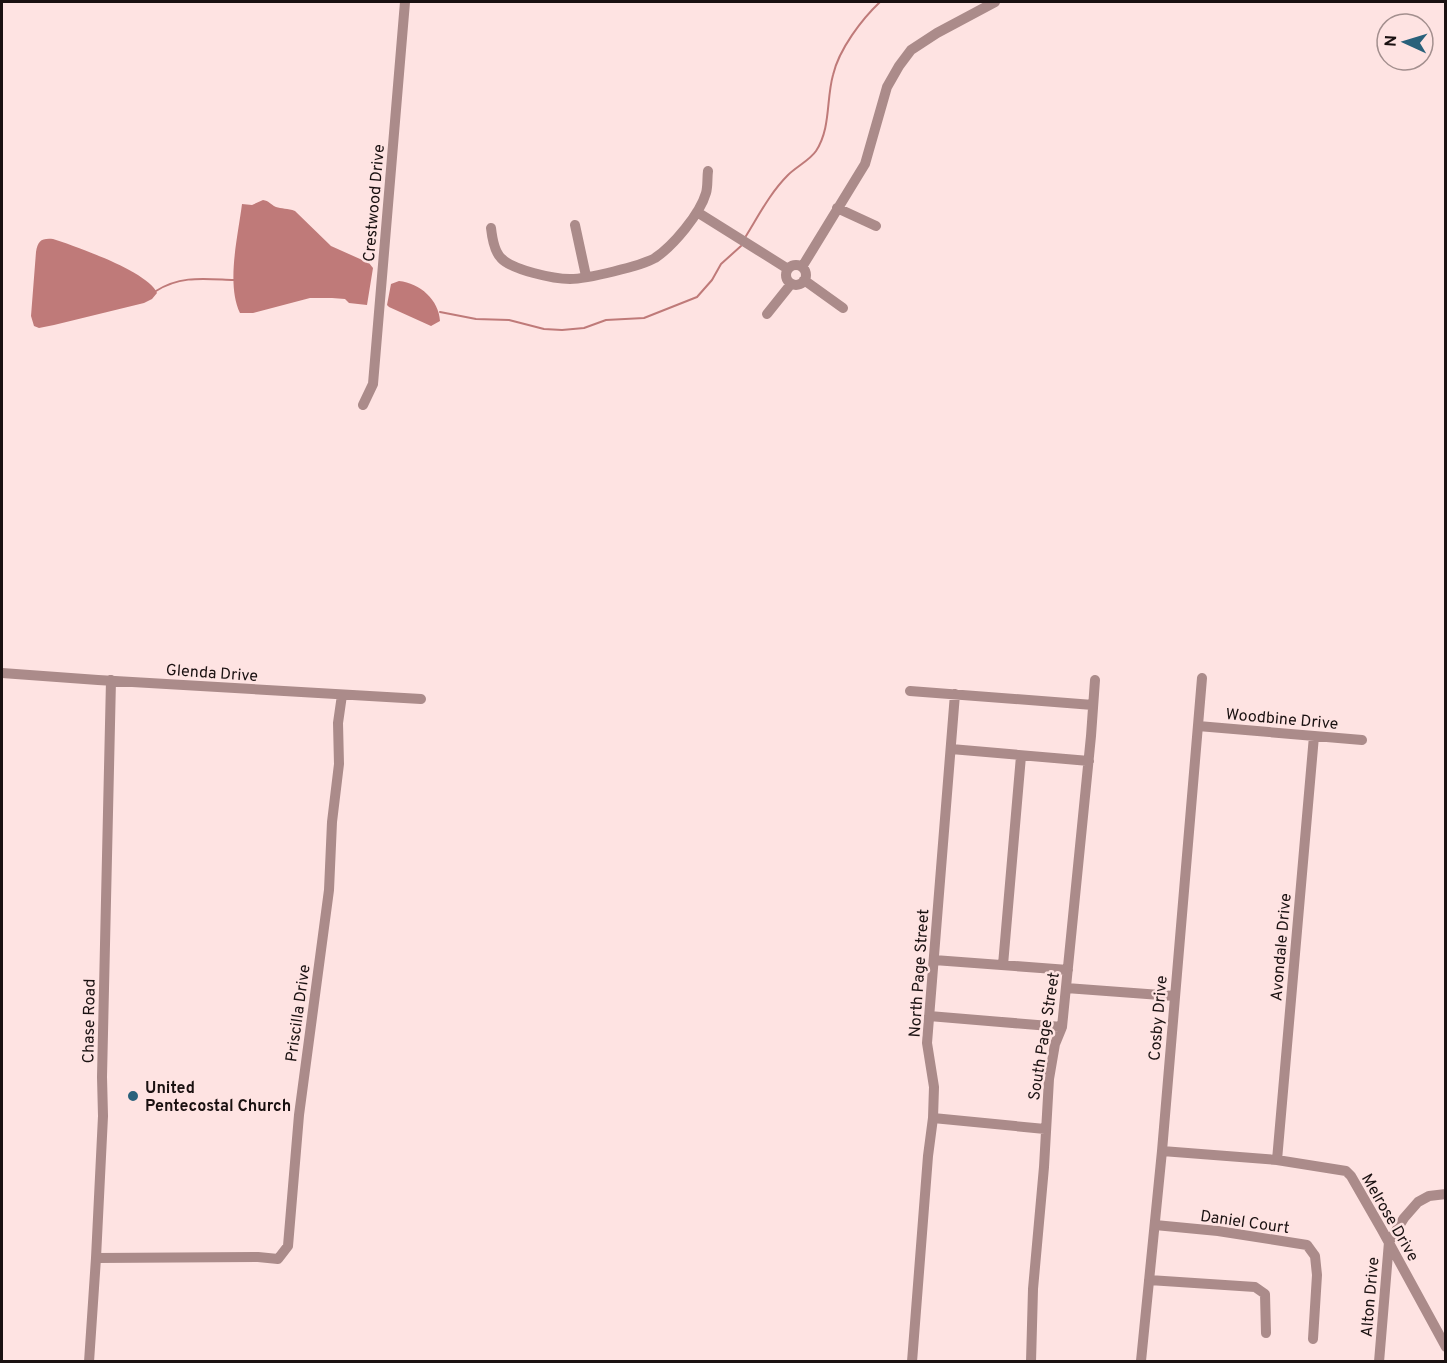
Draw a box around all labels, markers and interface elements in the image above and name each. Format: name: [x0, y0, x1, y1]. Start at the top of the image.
north arrow: [1375, 12, 1435, 72]
text: N: [1382, 35, 1402, 48]
street label: Crestwood Drive: [360, 144, 390, 263]
street label: Glenda Drive: [165, 661, 259, 687]
street label: Woodbine Drive: [1225, 705, 1339, 735]
street label: Avondale Drive: [1267, 892, 1297, 1002]
street label: North Page Street: [906, 908, 934, 1038]
street label: Priscilla Drive: [282, 963, 316, 1063]
street label: South Page Street: [1025, 971, 1065, 1102]
street label: Cosby Drive: [1145, 975, 1173, 1062]
street label: Chase Road: [79, 979, 101, 1064]
place label: United Pentecostal Church: [145, 1079, 291, 1117]
marker: United Pentecostal Church: [126, 1089, 140, 1103]
street label: Melrose Drive: [1356, 1171, 1422, 1265]
street label: Daniel Court: [1199, 1207, 1291, 1239]
street label: Alton Drive: [1358, 1256, 1384, 1338]

